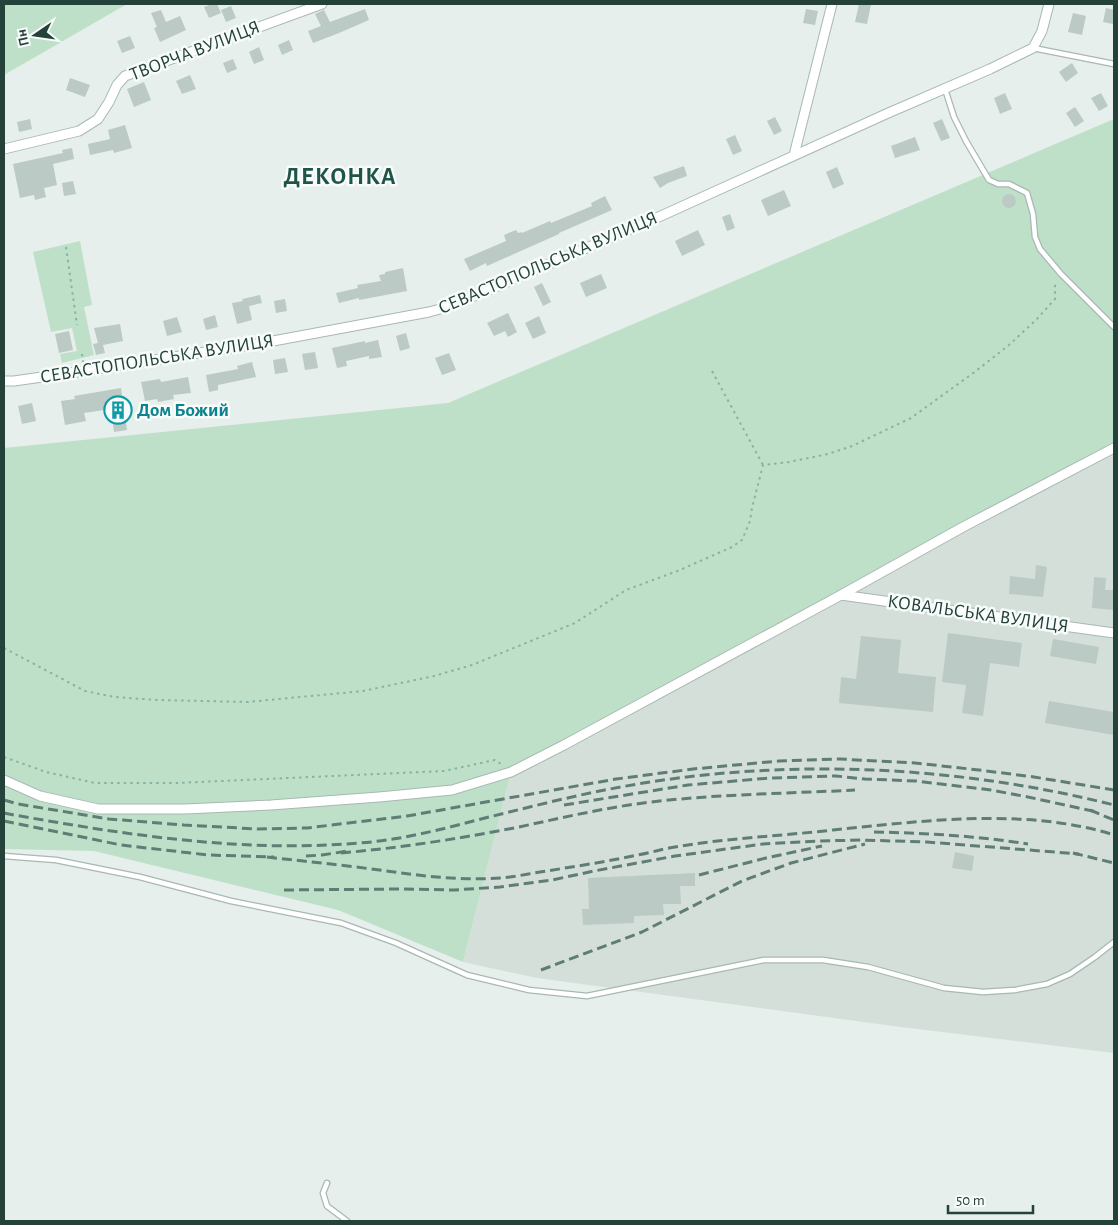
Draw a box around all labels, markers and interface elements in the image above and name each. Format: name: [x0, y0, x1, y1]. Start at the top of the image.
north arrow: [10, 10, 60, 60]
street label: ТВОРЧА ВУЛИЦЯ: [127, 17, 263, 85]
text: Пн: [15, 28, 32, 48]
district label: ДЕКОНКА: [283, 165, 397, 189]
street label: СЕВАСТОПОЛЬСЬКА ВУЛИЦЯ: [436, 208, 660, 318]
street label: СЕВАСТОПОЛЬСЬКА ВУЛИЦЯ: [39, 331, 275, 387]
building icon: Дом Божий: [103, 395, 133, 425]
place label: Дом Божий: [137, 401, 229, 420]
street label: КОВАЛЬСЬКА ВУЛИЦЯ: [886, 592, 1070, 636]
scale bar: [948, 1182, 1033, 1214]
text: 50 m: [956, 1193, 985, 1208]

